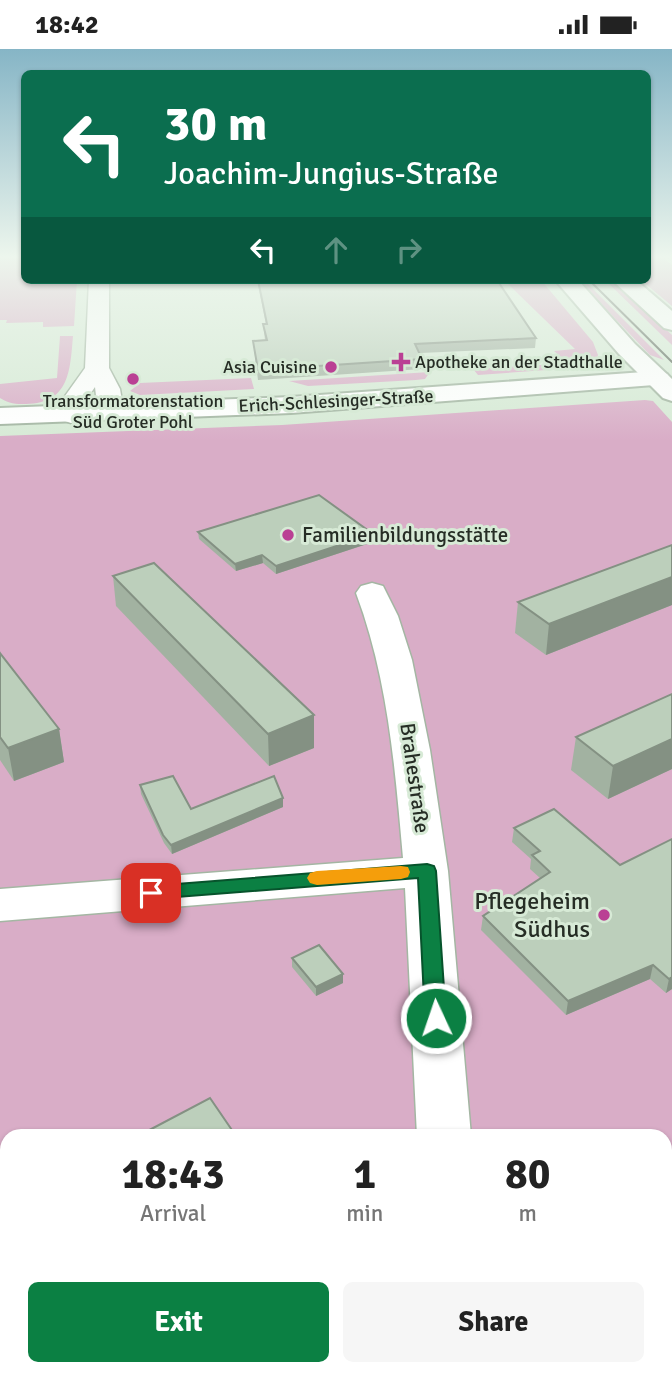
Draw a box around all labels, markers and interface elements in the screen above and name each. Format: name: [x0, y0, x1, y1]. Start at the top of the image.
text: 18:42: [35, 9, 99, 41]
text: 30 m: [164, 94, 267, 154]
icon: left: [49, 98, 140, 189]
text: Joachim-Jungius-Straße: [164, 154, 499, 193]
icon: left: [244, 231, 282, 269]
icon: ahead: [317, 231, 355, 269]
icon: right: [390, 231, 428, 269]
place label: Apotheke an der Stadthalle: [415, 351, 623, 373]
marker: Apotheke an der Stadthalle: [393, 354, 409, 370]
place label: Asia Cuisine: [223, 356, 317, 378]
marker: Asia Cuisine: [323, 359, 339, 375]
marker: Transformatorenstation Süd Groter Pohl: [125, 371, 141, 387]
street label: Erich-Schlesinger-Straße: [238, 385, 434, 417]
place label: Transformatorenstation Süd Groter Pohl: [43, 390, 223, 433]
place label: Familienbildungsstätte: [302, 522, 508, 548]
marker: Familienbildungsstätte: [280, 527, 296, 543]
street label: Brahestraße: [394, 721, 436, 835]
pin: [121, 863, 181, 923]
icon: arrive: [132, 874, 170, 912]
place label: Pflegeheim Südhus: [474, 886, 590, 944]
marker: Pflegeheim Südhus: [596, 907, 612, 923]
position arrow: [399, 981, 473, 1055]
text: 18:43: [122, 1149, 225, 1200]
text: 1: [354, 1149, 376, 1200]
text: 80: [505, 1149, 550, 1200]
text: Arrival: [140, 1199, 206, 1228]
text: min: [346, 1199, 383, 1228]
text: m: [519, 1199, 537, 1228]
button: Exit: [28, 1282, 329, 1362]
button: Share: [343, 1282, 644, 1362]

